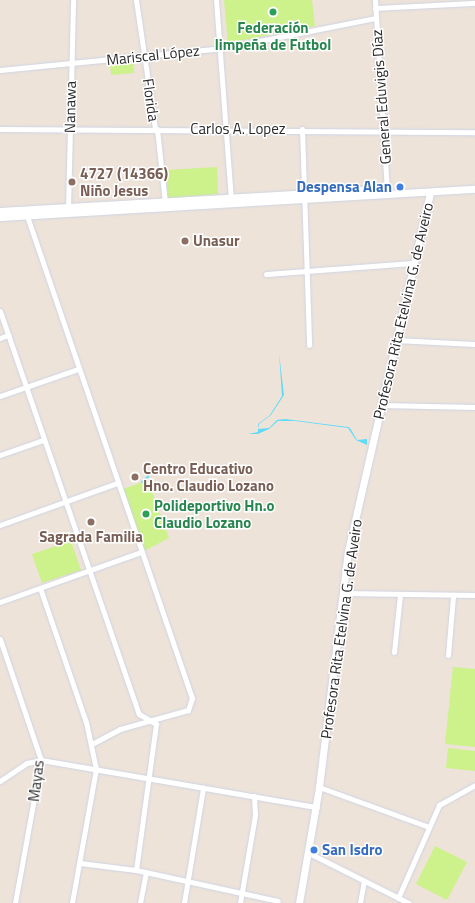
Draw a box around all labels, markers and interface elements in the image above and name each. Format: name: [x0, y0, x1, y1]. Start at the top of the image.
marker: Federación limpeña de Futbol: [268, 7, 278, 17]
place label: Federación limpeña de Futbol: [215, 18, 331, 53]
street label: General Eduvigis Díaz: [367, 29, 395, 165]
street label: Mariscal López: [105, 41, 201, 69]
street label: Florida: [139, 77, 163, 123]
street label: Nanawa: [61, 81, 79, 133]
street label: Carlos A. Lopez: [190, 120, 286, 138]
place label: 4727 (14366) Niño Jesus: [80, 164, 168, 199]
marker: 4727 (14366) Niño Jesus: [67, 177, 77, 187]
place label: Despensa Alan: [297, 178, 392, 196]
marker: Despensa Alan: [395, 182, 405, 192]
street label: Profesora Rita Etelvina G. de Aveiro: [369, 201, 437, 421]
place label: Unasur: [193, 232, 240, 250]
marker: Unasur: [180, 236, 190, 246]
place label: Centro Educativo Hno. Claudio Lozano: [143, 459, 274, 494]
marker: Centro Educativo Hno. Claudio Lozano: [130, 472, 140, 482]
place label: Polideportivo Hn.o Claudio Lozano: [154, 496, 275, 531]
marker: Polideportivo Hn.o Claudio Lozano: [141, 509, 151, 519]
marker: Sagrada Familia: [86, 517, 96, 527]
street label: Profesora Rita Etelvina G. de Aveiro: [317, 518, 365, 740]
place label: Sagrada Familia: [39, 528, 143, 546]
street label: Mayas: [25, 759, 47, 803]
place label: San Isdro: [322, 841, 383, 859]
marker: San Isdro: [309, 845, 319, 855]

